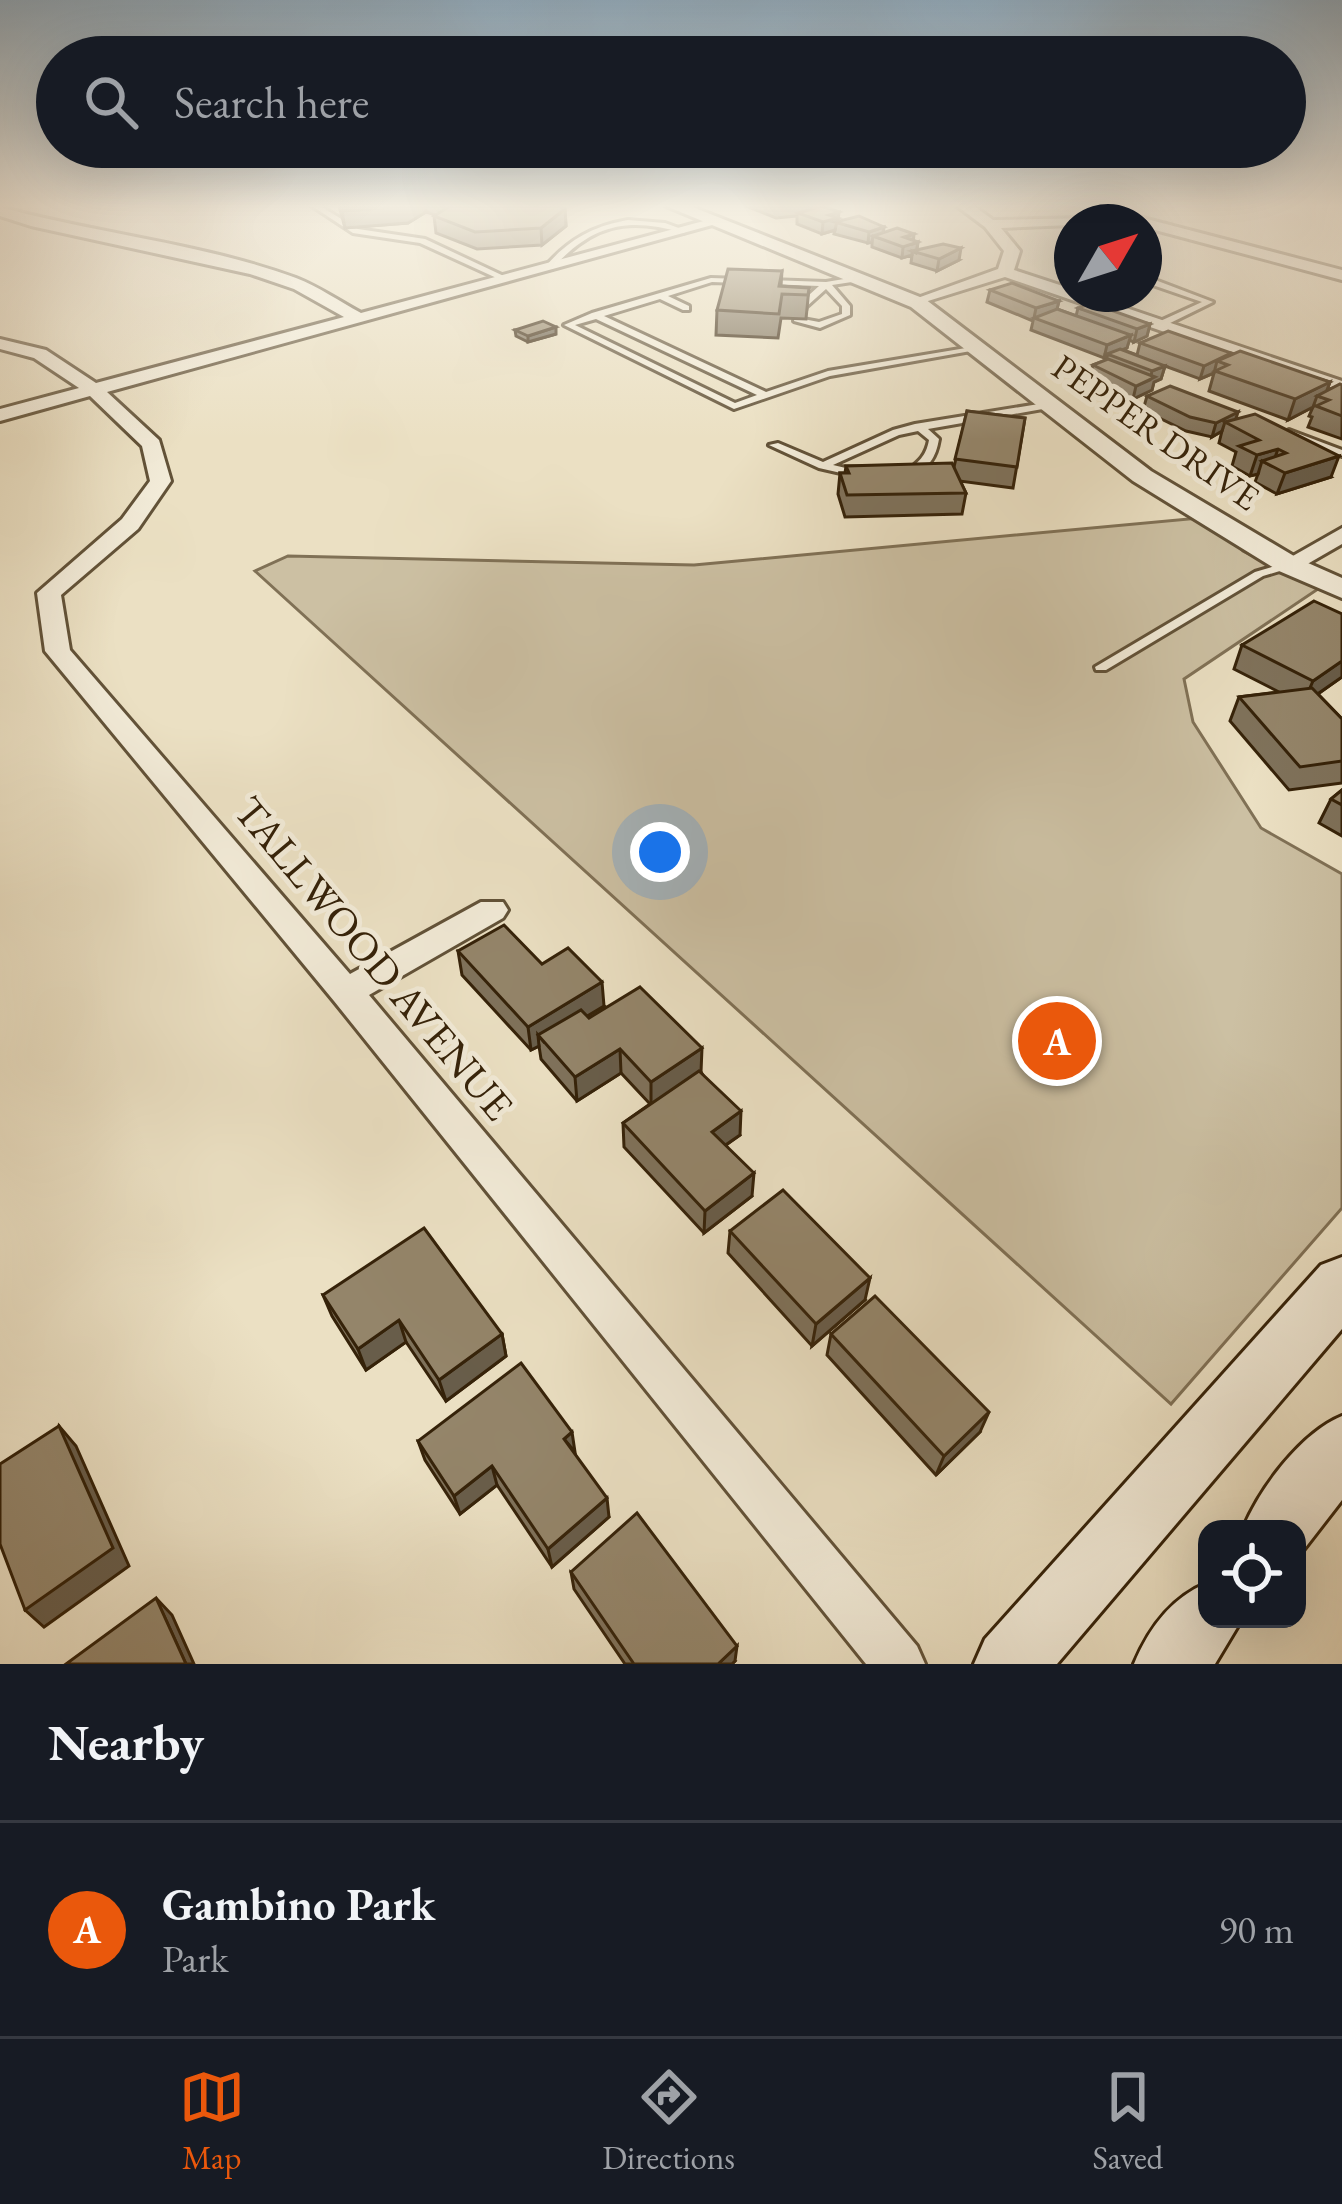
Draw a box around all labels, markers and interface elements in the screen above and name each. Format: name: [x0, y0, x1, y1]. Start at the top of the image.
search box: [36, 36, 1306, 168]
icon: search: [78, 69, 144, 135]
text: Search here: [174, 73, 369, 131]
north arrow: [1054, 204, 1162, 312]
street label: PEPPER DRIVE: [1043, 343, 1269, 521]
street label: TALLWOOD AVENUE: [222, 784, 526, 1132]
your location: [630, 822, 690, 882]
pin: A: [1018, 996, 1096, 1086]
map controls: [1198, 1520, 1306, 1628]
button: locate: [1198, 1520, 1306, 1628]
text: Nearby: [48, 1709, 204, 1775]
text: Gambino Park: [162, 1875, 435, 1933]
text: A: [73, 1904, 101, 1955]
text: 90 m: [1218, 1904, 1294, 1955]
text: Park: [162, 1933, 228, 1984]
tab: Map: [179, 2064, 245, 2179]
tab: Directions: [602, 2064, 735, 2179]
tab: Saved: [1093, 2064, 1163, 2179]

